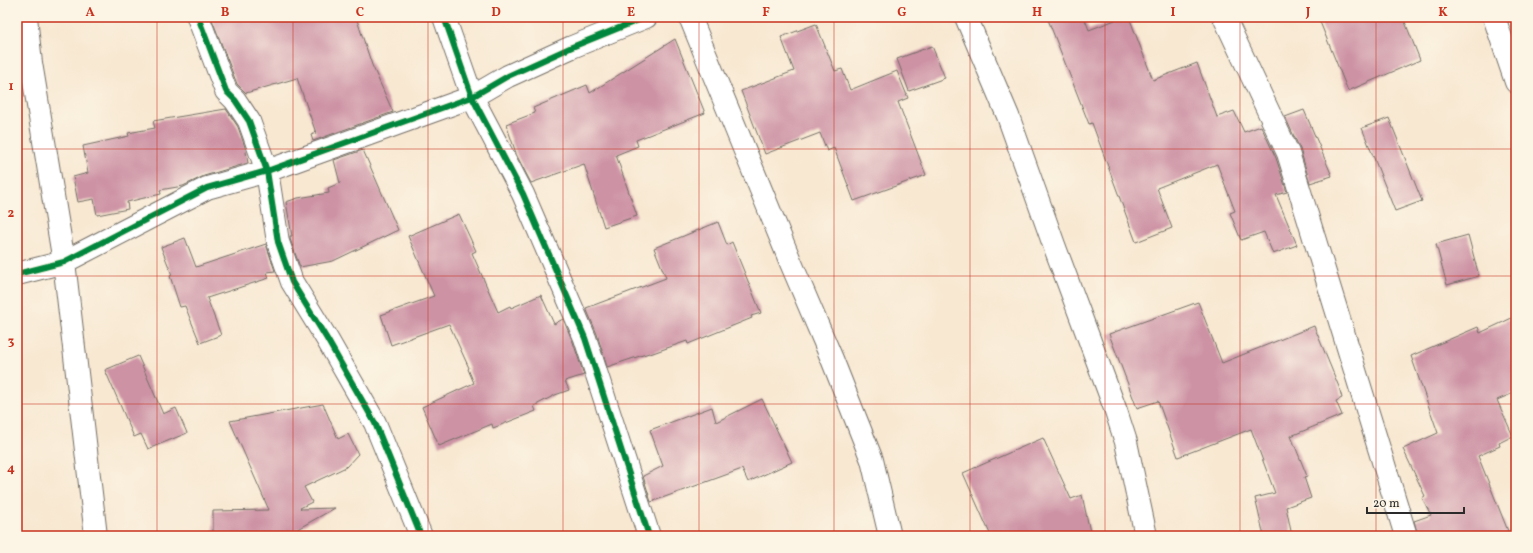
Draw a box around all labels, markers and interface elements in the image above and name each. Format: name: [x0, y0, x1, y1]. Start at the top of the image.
text: A: [85, 4, 95, 22]
text: B: [221, 4, 230, 22]
text: C: [356, 4, 364, 22]
text: D: [491, 4, 501, 22]
text: E: [627, 4, 635, 22]
text: F: [762, 4, 770, 22]
text: G: [897, 4, 907, 22]
text: H: [1032, 4, 1042, 22]
text: I: [1171, 4, 1176, 22]
text: J: [1305, 4, 1311, 22]
text: K: [1438, 4, 1448, 22]
text: 1: [8, 78, 14, 96]
text: 2: [8, 205, 15, 223]
text: 3: [8, 333, 15, 351]
text: 4: [7, 460, 15, 478]
scale bar: [1367, 489, 1464, 515]
text: 20 m: [1373, 496, 1400, 512]

